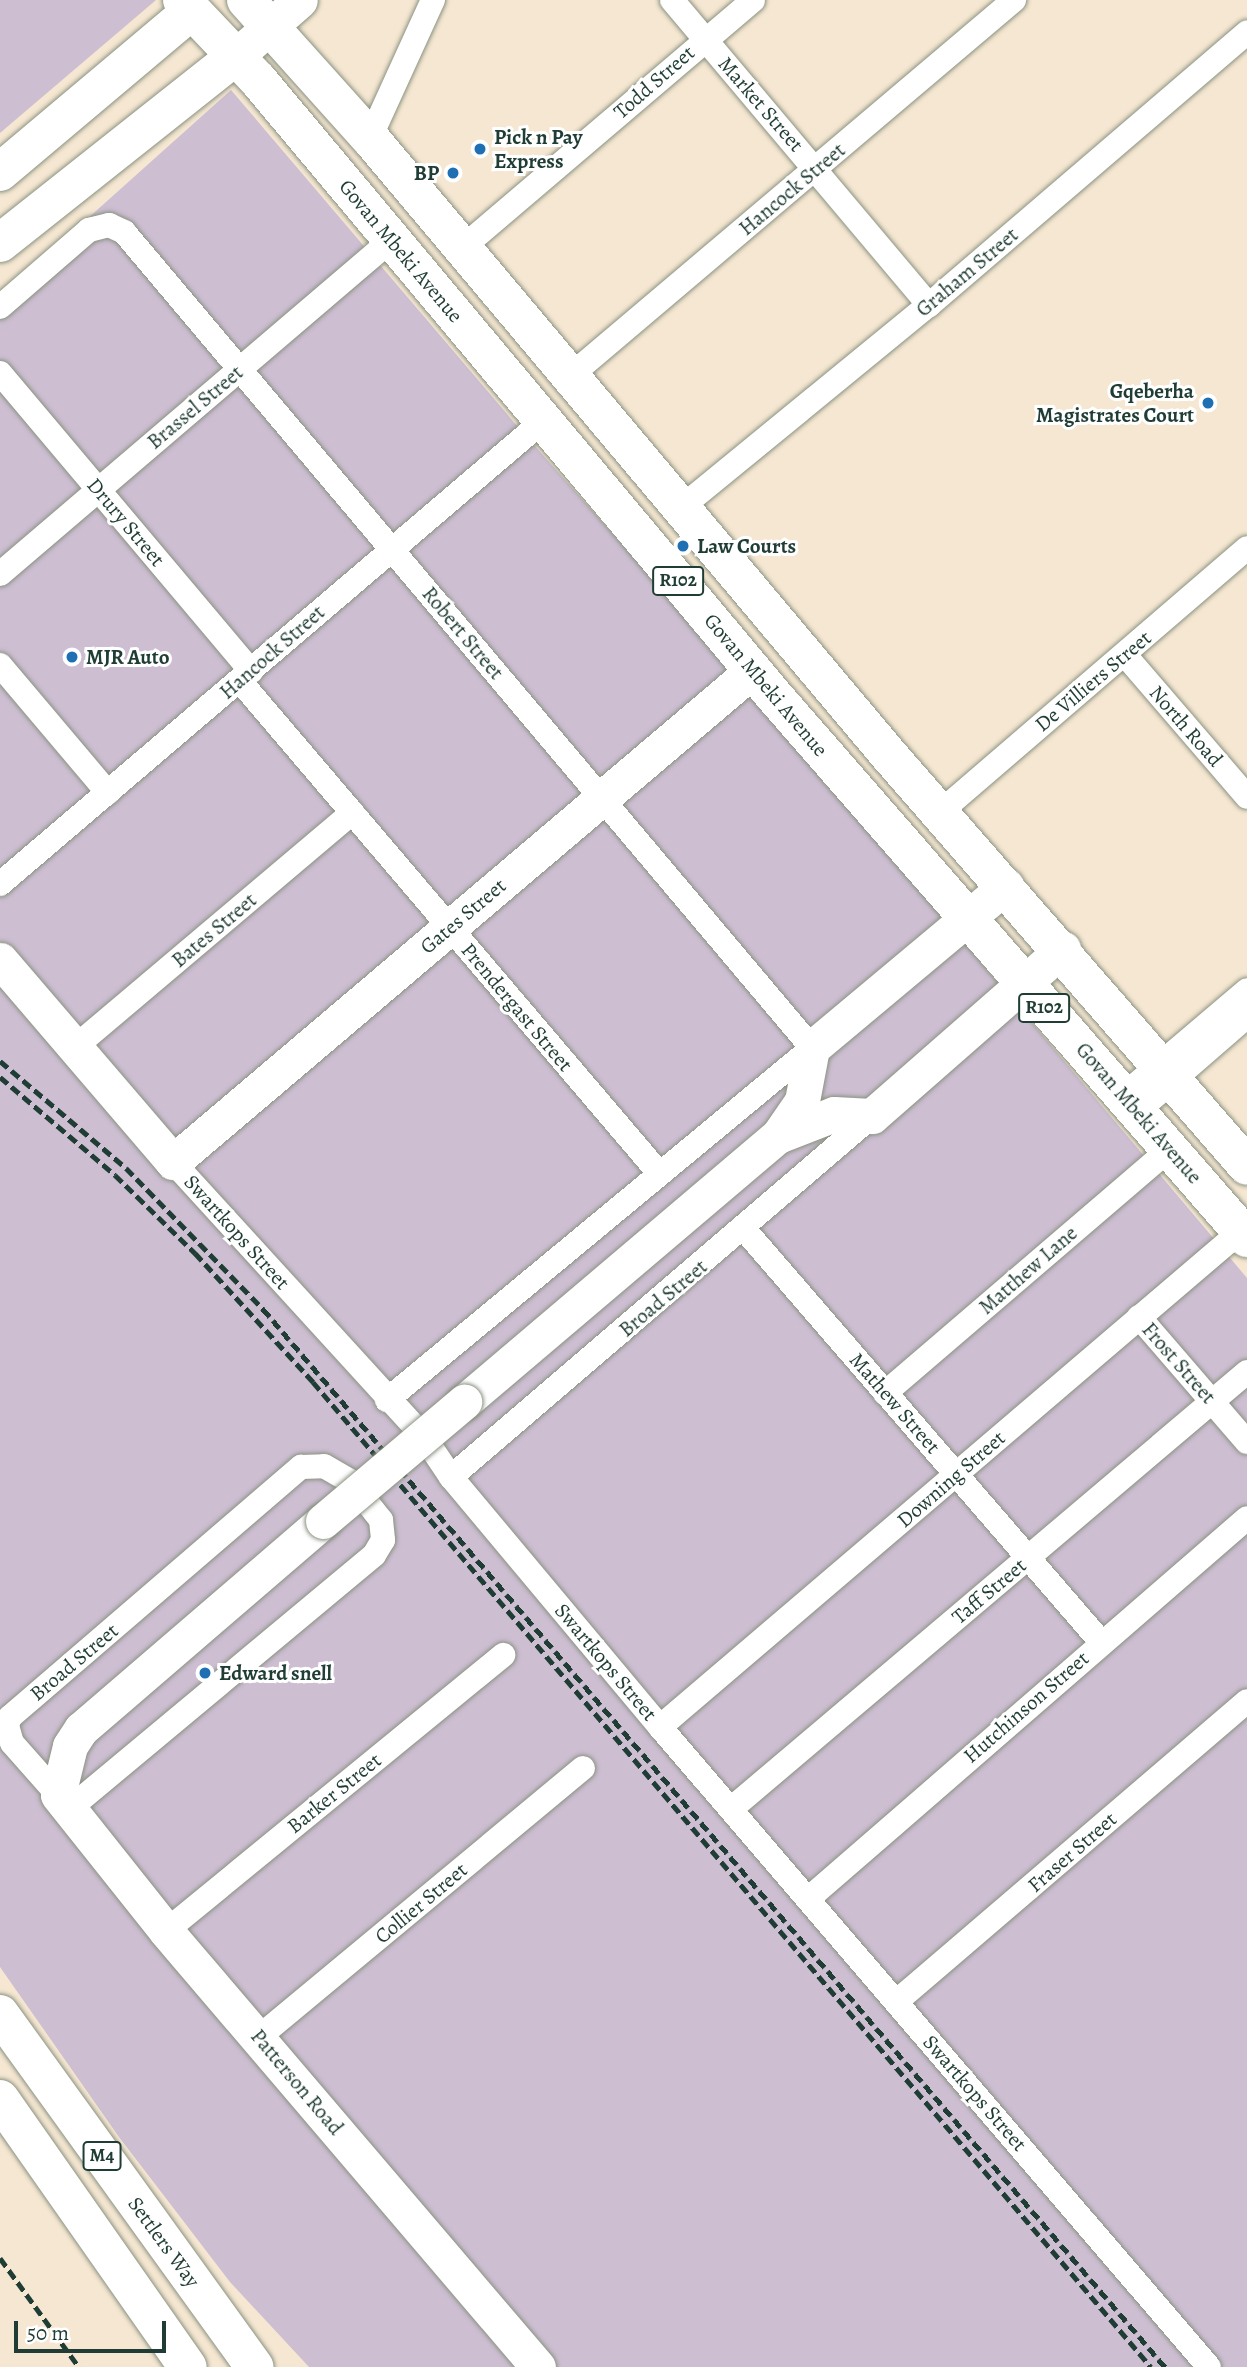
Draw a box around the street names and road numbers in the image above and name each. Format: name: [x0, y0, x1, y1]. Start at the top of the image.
street label: Todd Street: [608, 40, 700, 124]
street label: Market Street: [713, 51, 809, 157]
street label: Hancock Street: [734, 137, 850, 241]
street label: Govan Mbeki Avenue: [334, 174, 468, 328]
street label: Graham Street: [911, 222, 1023, 322]
street label: Brassel Street: [142, 360, 248, 454]
street label: Drury Street: [82, 473, 170, 571]
road number: R102: [652, 566, 704, 596]
street label: Robert Street: [417, 581, 509, 685]
street label: Hancock Street: [214, 600, 330, 704]
street label: Govan Mbeki Avenue: [699, 608, 833, 762]
street label: De Villiers Street: [1030, 625, 1156, 737]
street label: North Road: [1144, 680, 1228, 772]
street label: Gates Street: [415, 873, 511, 959]
street label: Bates Street: [166, 887, 262, 973]
street label: Prendergast Street: [456, 938, 578, 1076]
road number: R102: [1018, 992, 1070, 1024]
street label: Govan Mbeki Avenue: [1071, 1037, 1207, 1189]
street label: Swartkops Street: [179, 1169, 295, 1295]
street label: Matthew Lane: [974, 1220, 1082, 1320]
street label: Broad Street: [614, 1254, 712, 1342]
street label: Frost Street: [1137, 1317, 1221, 1409]
street label: Mathew Street: [844, 1347, 946, 1459]
street label: Downing Street: [892, 1425, 1010, 1533]
street label: Taff Street: [947, 1553, 1031, 1629]
street label: Swartkops Street: [550, 1598, 662, 1726]
street label: Broad Street: [25, 1618, 123, 1706]
street label: Hutchinson Street: [958, 1646, 1094, 1768]
street label: Barker Street: [282, 1747, 386, 1839]
street label: Fraser Street: [1022, 1807, 1122, 1897]
street label: Collier Street: [370, 1857, 472, 1949]
street label: Patterson Road: [245, 2024, 349, 2140]
street label: Swartkops Street: [918, 2030, 1032, 2156]
road number: M4: [81, 2140, 123, 2172]
street label: Settlers Way: [123, 2192, 205, 2292]

